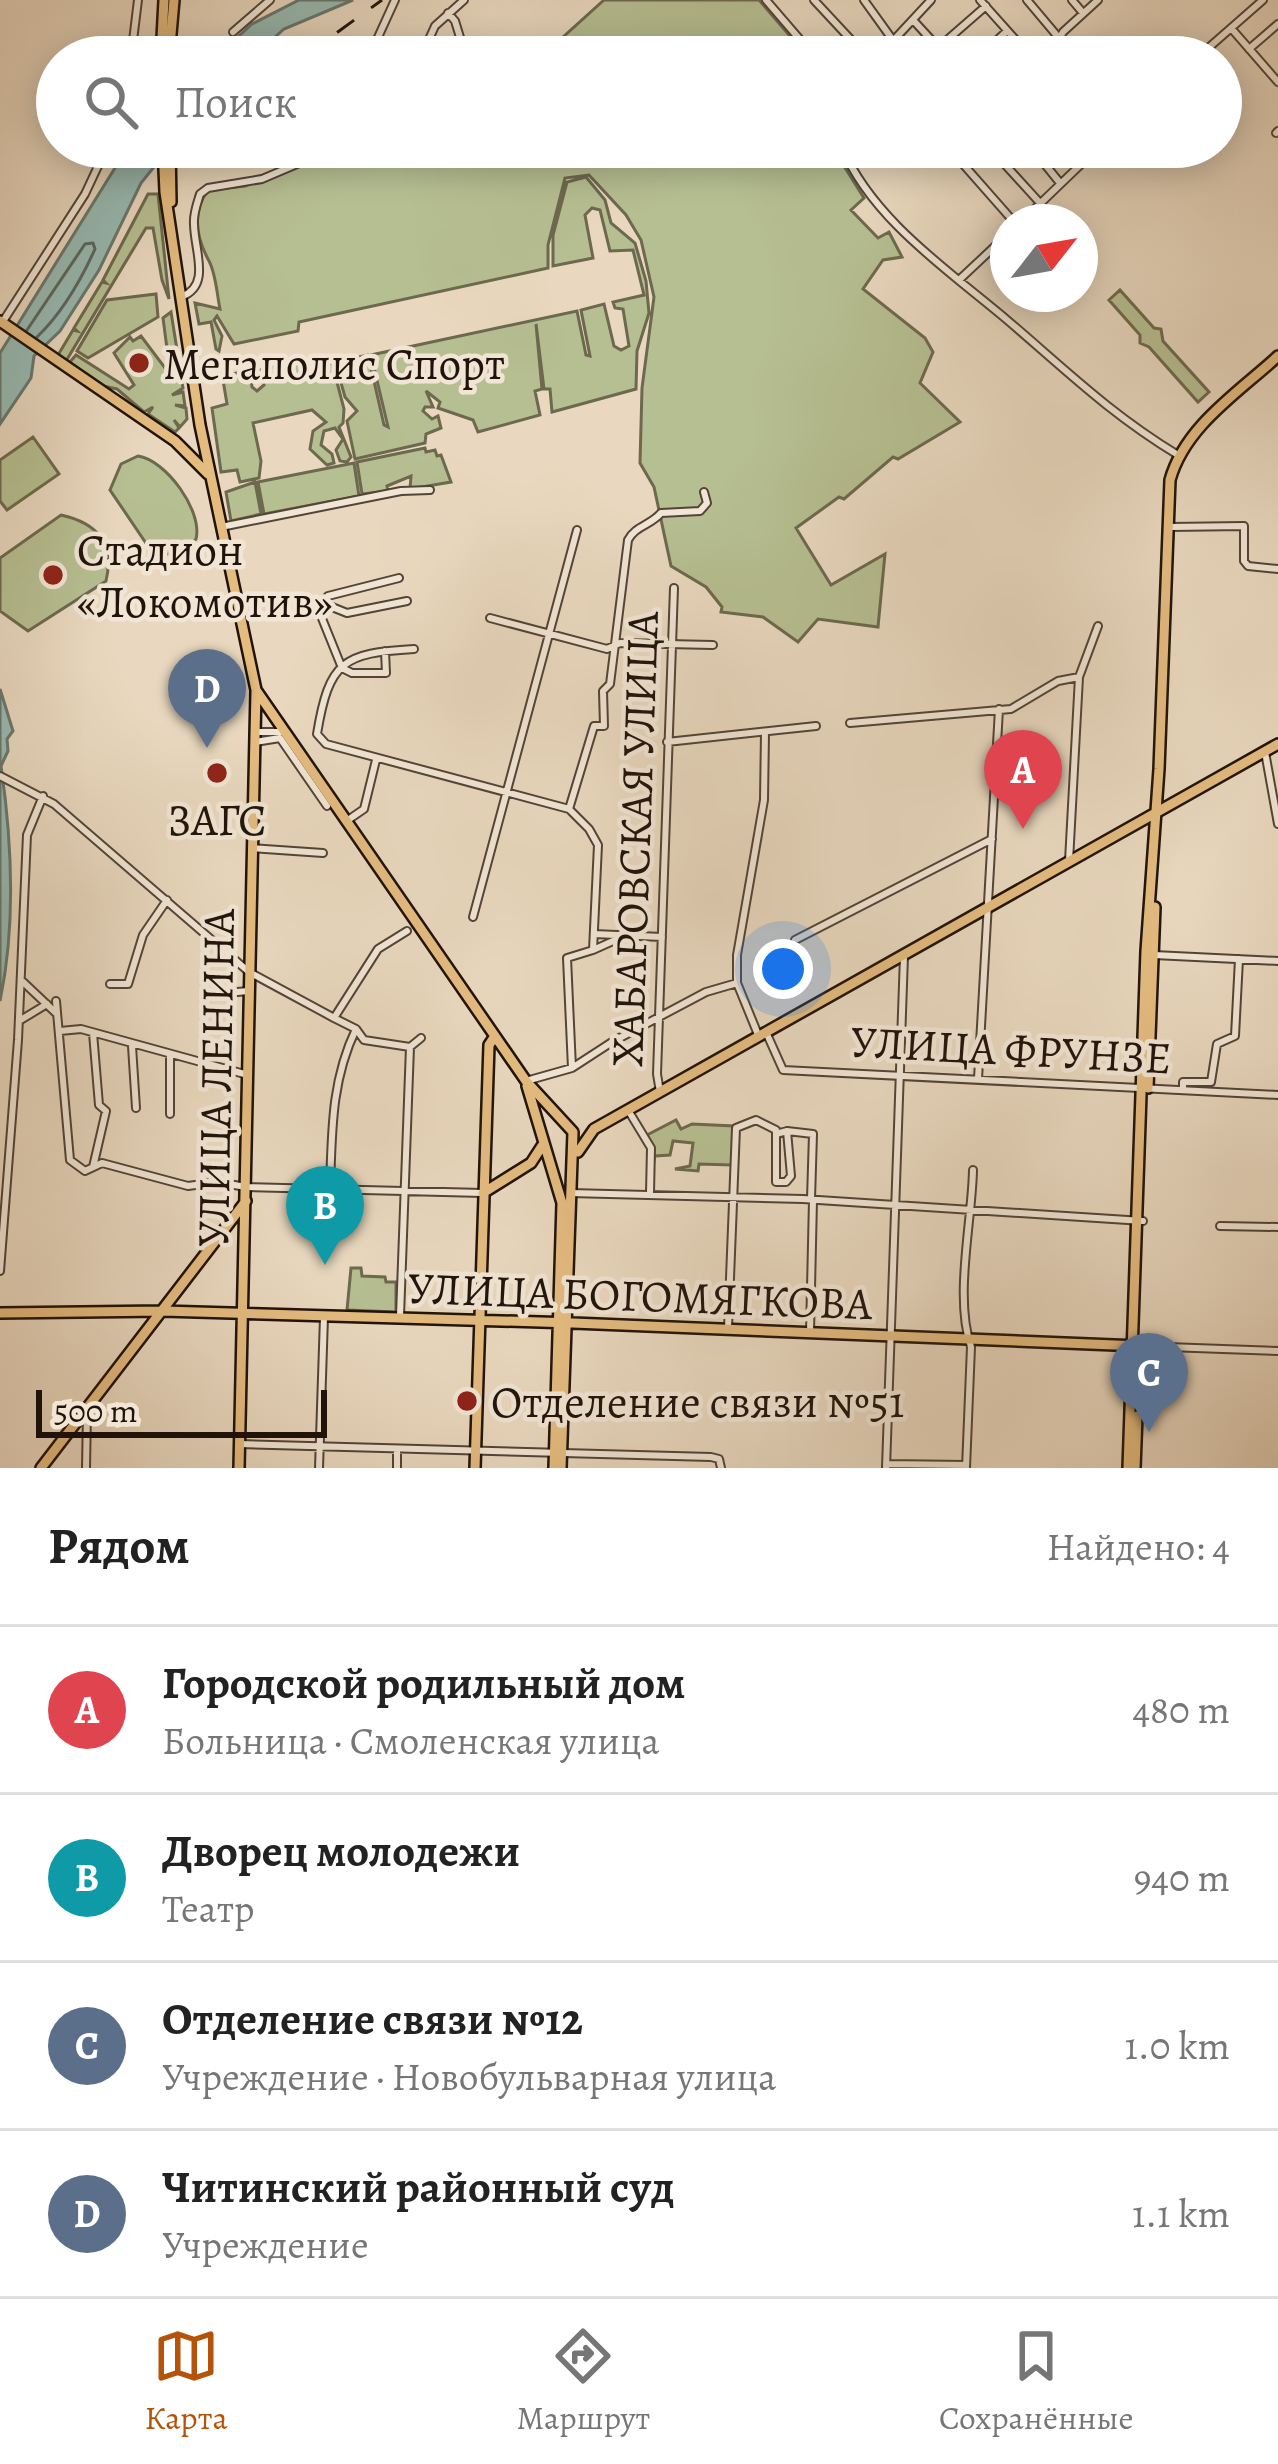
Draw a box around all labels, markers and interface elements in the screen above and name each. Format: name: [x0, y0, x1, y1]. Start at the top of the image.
search box: [36, 36, 1242, 168]
icon: search: [78, 69, 144, 135]
text: Поиск: [174, 71, 297, 133]
north arrow: [990, 204, 1098, 312]
place label: Мегаполис Спорт: [163, 333, 505, 395]
marker: Мегаполис Спорт: [126, 350, 152, 376]
place label: Стадион «Локомотив»: [77, 519, 332, 633]
marker: Стадион «Локомотив»: [40, 562, 66, 588]
street label: ХАБАРОВСКАЯ УЛИЦА: [596, 610, 674, 1068]
pin: D: [168, 649, 246, 748]
pin: A: [984, 730, 1062, 829]
marker: ЗАГС: [204, 760, 230, 786]
place label: ЗАГС: [167, 789, 267, 851]
street label: УЛИЦА ЛЕНИНА: [182, 908, 250, 1248]
your location: [753, 939, 813, 999]
street label: УЛИЦА ФРУНЗЕ: [849, 1011, 1173, 1089]
pin: B: [286, 1166, 364, 1265]
street label: УЛИЦА БОГОМЯГКОВА: [407, 1257, 874, 1335]
pin: C: [1110, 1333, 1188, 1432]
place label: Отделение связи №51: [491, 1371, 904, 1433]
scale bar: [36, 1384, 327, 1437]
text: 500 m: [54, 1388, 137, 1433]
marker: Отделение связи №51: [454, 1388, 480, 1414]
text: Рядом: [48, 1511, 190, 1581]
text: Найдено: 4: [1047, 1520, 1230, 1573]
text: Городской родильный дом: [162, 1652, 685, 1714]
text: A: [75, 1683, 99, 1736]
text: 480 m: [1132, 1683, 1230, 1736]
text: Больница · Смоленская улица: [162, 1714, 660, 1767]
text: Дворец молодежи: [162, 1820, 520, 1882]
text: B: [75, 1851, 99, 1904]
text: 940 m: [1134, 1851, 1230, 1904]
text: Театр: [162, 1882, 255, 1935]
text: Отделение связи №12: [162, 1988, 583, 2050]
text: C: [75, 2019, 99, 2072]
text: 1.0 km: [1124, 2019, 1230, 2072]
text: Учреждение · Новобульварная улица: [162, 2050, 776, 2103]
text: Читинский районный суд: [162, 2156, 674, 2218]
text: D: [73, 2187, 101, 2240]
text: 1.1 km: [1132, 2187, 1230, 2240]
text: Учреждение: [162, 2218, 369, 2271]
tab: Карта: [144, 2323, 228, 2440]
tab: Маршрут: [516, 2323, 650, 2440]
tab: Сохранённые: [939, 2323, 1134, 2440]

